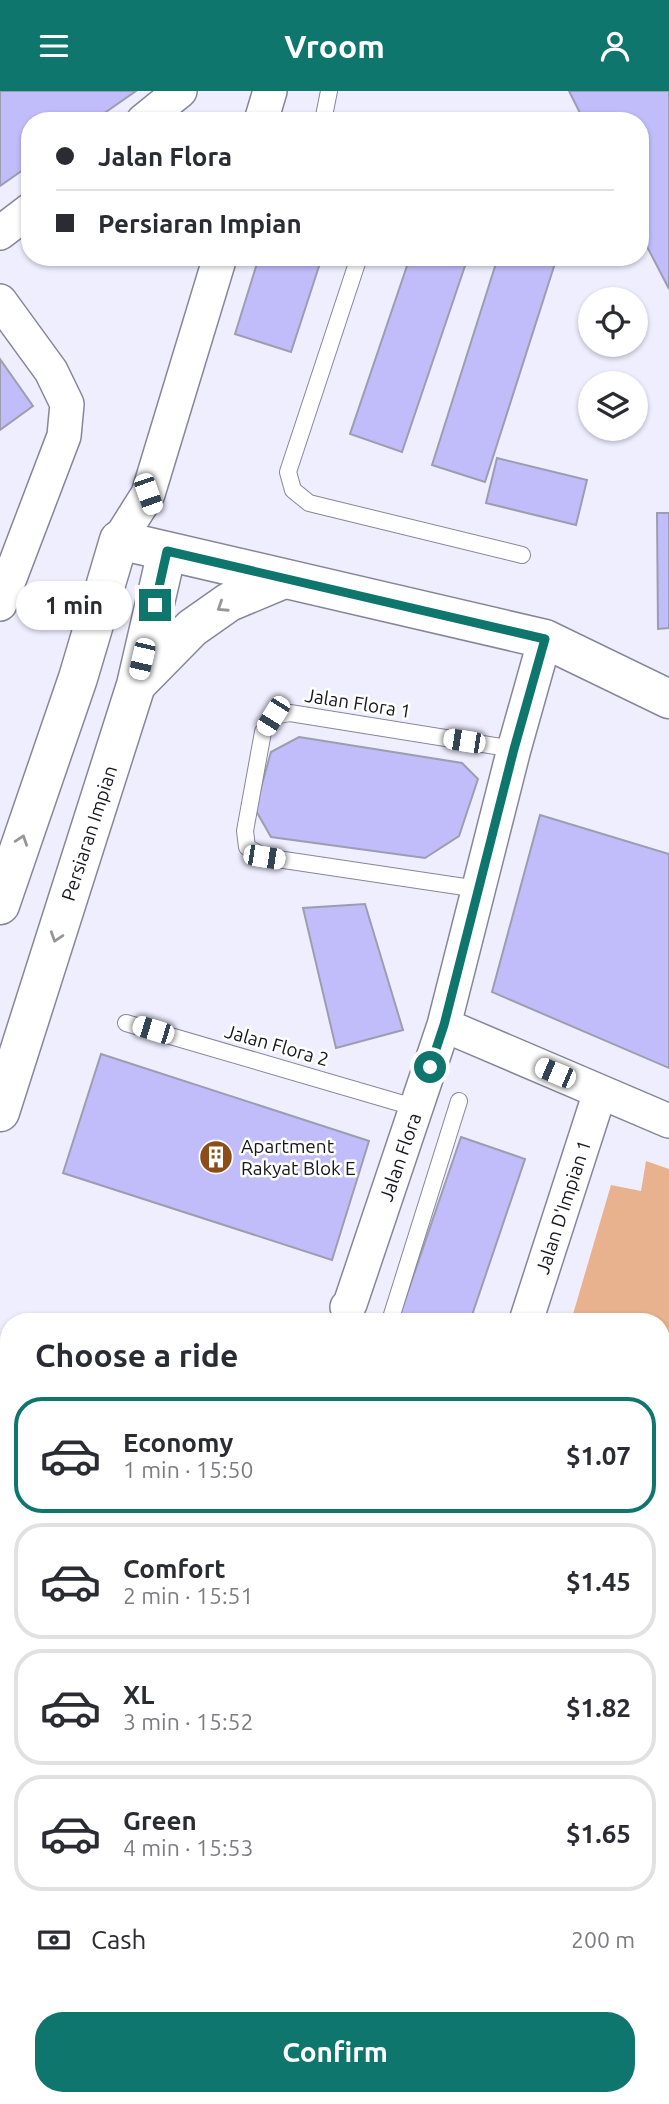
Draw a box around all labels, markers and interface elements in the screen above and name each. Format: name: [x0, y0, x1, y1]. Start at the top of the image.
icon: menu: [35, 27, 73, 65]
icon: person: [596, 27, 634, 65]
text: Vroom: [284, 28, 385, 64]
text: Jalan Flora: [98, 142, 232, 171]
text: Persiaran Impian: [98, 209, 302, 238]
map controls: [578, 287, 648, 441]
button: locate: [578, 287, 648, 357]
button: layers: [578, 371, 648, 441]
car: [132, 471, 165, 517]
callout: 1 min: [15, 581, 130, 629]
route end: [139, 589, 171, 621]
text: 1 min: [45, 593, 103, 618]
one-way arrow: [217, 598, 230, 611]
car: [128, 636, 157, 682]
street label: Jalan Flora 1: [303, 684, 413, 722]
car: [253, 693, 294, 739]
car: [442, 727, 487, 755]
street label: Persiaran Impian: [57, 763, 121, 903]
one-way arrow: [14, 835, 28, 847]
car: [242, 843, 287, 871]
one-way arrow: [49, 931, 64, 943]
car: [130, 1014, 177, 1046]
street label: Jalan Flora 2: [222, 1020, 332, 1070]
route start: [414, 1051, 446, 1083]
car: [532, 1055, 579, 1091]
street label: Jalan Flora: [375, 1110, 425, 1204]
place label: Apartment Rakyat Blok E: [241, 1135, 356, 1179]
street label: Jalan D'Impian 1: [531, 1137, 595, 1277]
building icon: Apartment Rakyat Blok E: [197, 1138, 235, 1176]
text: Choose a ride: [35, 1337, 238, 1373]
icon: car: [39, 1424, 102, 1487]
text: Economy: [123, 1428, 233, 1457]
text: $1.07: [566, 1441, 631, 1470]
text: 1 min · 15:50: [123, 1457, 254, 1482]
icon: car: [39, 1550, 102, 1613]
text: Comfort: [123, 1554, 226, 1583]
text: $1.45: [566, 1567, 631, 1596]
text: 2 min · 15:51: [123, 1583, 254, 1608]
icon: car: [39, 1676, 102, 1739]
text: XL: [123, 1680, 154, 1709]
text: $1.82: [566, 1693, 631, 1722]
text: 3 min · 15:52: [123, 1709, 254, 1734]
icon: car: [39, 1802, 102, 1865]
text: Green: [123, 1806, 197, 1835]
text: $1.65: [566, 1819, 631, 1848]
text: 4 min · 15:53: [123, 1835, 254, 1860]
icon: cash: [35, 1921, 73, 1959]
text: Cash: [91, 1925, 146, 1954]
text: 200 m: [571, 1927, 635, 1952]
button: Confirm: [35, 2012, 635, 2092]

